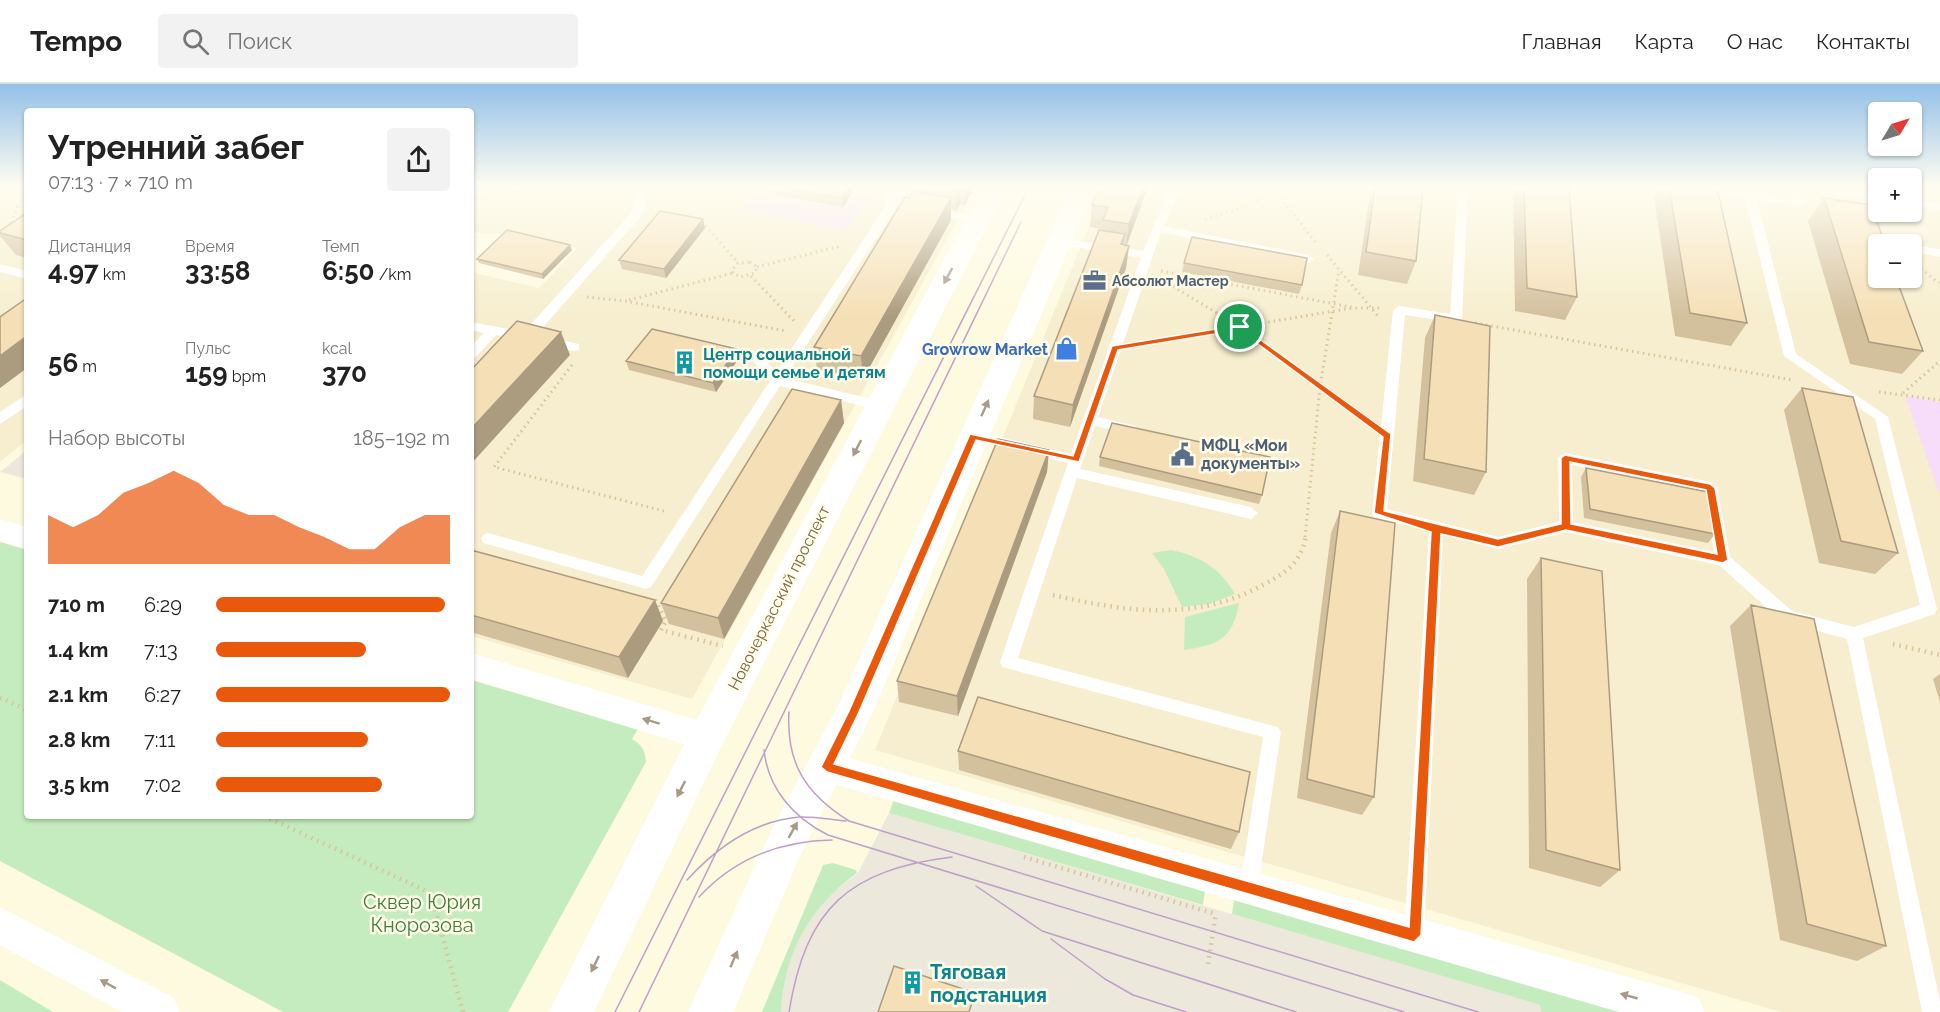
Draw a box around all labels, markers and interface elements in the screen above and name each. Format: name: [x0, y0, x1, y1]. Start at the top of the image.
search box: [158, 14, 578, 68]
text: Tempo: [30, 25, 122, 58]
icon: search: [179, 25, 212, 58]
text: Поиск: [227, 28, 293, 54]
text: Главная: [1522, 29, 1602, 54]
text: Карта: [1635, 29, 1694, 54]
text: О нас: [1727, 29, 1783, 54]
text: Контакты: [1816, 29, 1910, 54]
north arrow: [1868, 102, 1922, 156]
map controls: [1868, 102, 1922, 288]
text: Утренний забег: [48, 128, 304, 167]
button: share: [387, 128, 450, 191]
button: +: [1868, 168, 1922, 222]
text: 07:13 · 7 × 710 m: [48, 170, 193, 194]
button: −: [1868, 234, 1922, 288]
text: Дистанция: [48, 237, 131, 256]
text: Время: [185, 237, 234, 256]
text: Темп: [322, 237, 360, 256]
text: 4.97: [48, 256, 99, 286]
text: 33:58: [185, 256, 251, 286]
text: 6:50: [322, 256, 375, 286]
text: km: [99, 265, 126, 284]
text: /km: [375, 265, 412, 284]
one-way arrow: [943, 268, 953, 285]
office icon: Абсолют Мастер: [1081, 268, 1107, 294]
place label: Абсолют Мастер: [1112, 273, 1229, 289]
pin: [1214, 301, 1265, 352]
icon: arrive: [1223, 310, 1256, 343]
shop icon: Growrow Market: [1053, 336, 1079, 362]
text: Пульс: [185, 339, 231, 358]
text: kcal: [322, 339, 352, 358]
place label: Growrow Market: [922, 340, 1048, 359]
place label: Центр социальной помощи семье и детям: [703, 345, 886, 382]
text: 56: [48, 348, 78, 378]
building icon: Центр социальной помощи семье и детям: [672, 350, 698, 376]
text: m: [78, 357, 97, 376]
text: 159: [185, 358, 228, 388]
text: 370: [322, 358, 367, 388]
text: bpm: [228, 367, 266, 386]
one-way arrow: [980, 398, 990, 416]
text: Набор высоты: [48, 426, 185, 450]
text: 185–192 m: [353, 426, 450, 450]
place label: МФЦ «Мои документы»: [1201, 436, 1300, 473]
one-way arrow: [852, 440, 861, 457]
public building icon: МФЦ «Мои документы»: [1170, 441, 1196, 467]
street label: Новочеркасский проспект: [724, 502, 834, 693]
text: 710 m: [48, 593, 105, 617]
text: 6:29: [144, 593, 182, 617]
text: 1.4 km: [48, 638, 108, 662]
text: 7:13: [144, 638, 178, 662]
text: 2.1 km: [48, 683, 108, 707]
text: 6:27: [144, 683, 181, 707]
one-way arrow: [642, 716, 660, 725]
text: 2.8 km: [48, 728, 110, 752]
text: 7:11: [144, 728, 176, 752]
text: 3.5 km: [48, 773, 109, 797]
text: 7:02: [144, 773, 181, 797]
one-way arrow: [676, 781, 686, 798]
one-way arrow: [788, 821, 798, 838]
park label: Сквер Юрия Кнорозова: [363, 890, 481, 937]
one-way arrow: [729, 949, 739, 967]
one-way arrow: [590, 956, 599, 973]
place label: Тяговая подстанция: [930, 960, 1047, 1007]
building icon: Тяговая подстанция: [899, 970, 925, 996]
one-way arrow: [100, 979, 117, 989]
one-way arrow: [1620, 991, 1638, 1000]

